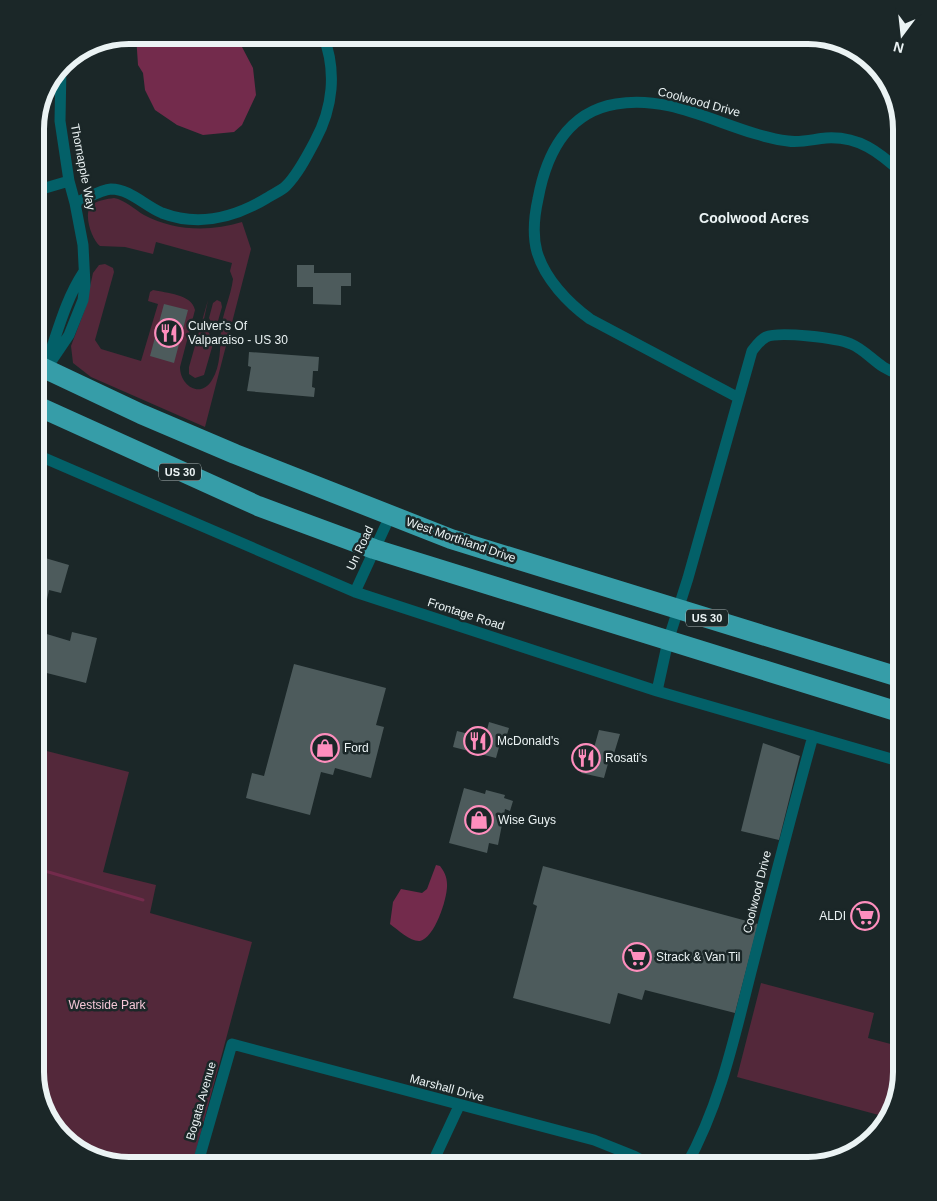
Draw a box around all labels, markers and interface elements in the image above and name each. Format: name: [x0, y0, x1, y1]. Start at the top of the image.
north arrow: [877, 10, 927, 60]
text: N: [892, 39, 906, 57]
street label: Coolwood Drive: [656, 84, 742, 120]
street label: Thornapple Way: [68, 123, 98, 211]
district label: Coolwood Acres: [699, 210, 809, 226]
restaurant icon: Culver's Of Valparaiso - US 30: [154, 318, 184, 348]
place label: Culver's Of Valparaiso - US 30: [188, 319, 288, 347]
road number: US 30: [159, 464, 201, 481]
street label: West Morthland Drive: [404, 515, 518, 565]
street label: Un Road: [344, 524, 376, 572]
street label: Frontage Road: [426, 595, 506, 633]
road number: US 30: [686, 610, 728, 626]
restaurant icon: McDonald's: [463, 726, 493, 756]
shop icon: Ford: [310, 733, 340, 763]
place label: McDonald's: [497, 734, 559, 748]
place label: Ford: [344, 741, 369, 755]
restaurant icon: Rosati's: [571, 743, 601, 773]
place label: Rosati's: [605, 751, 647, 765]
shop icon: Wise Guys: [464, 805, 494, 835]
place label: Wise Guys: [498, 813, 556, 827]
street label: Coolwood Drive: [740, 849, 774, 935]
supermarket icon: ALDI: [850, 901, 880, 931]
place label: ALDI: [819, 909, 846, 923]
supermarket icon: Strack & Van Til: [622, 942, 652, 972]
place label: Strack & Van Til: [656, 950, 740, 964]
park label: Westside Park: [68, 998, 147, 1012]
street label: Bogata Avenue: [183, 1060, 219, 1142]
street label: Marshall Drive: [408, 1071, 486, 1105]

